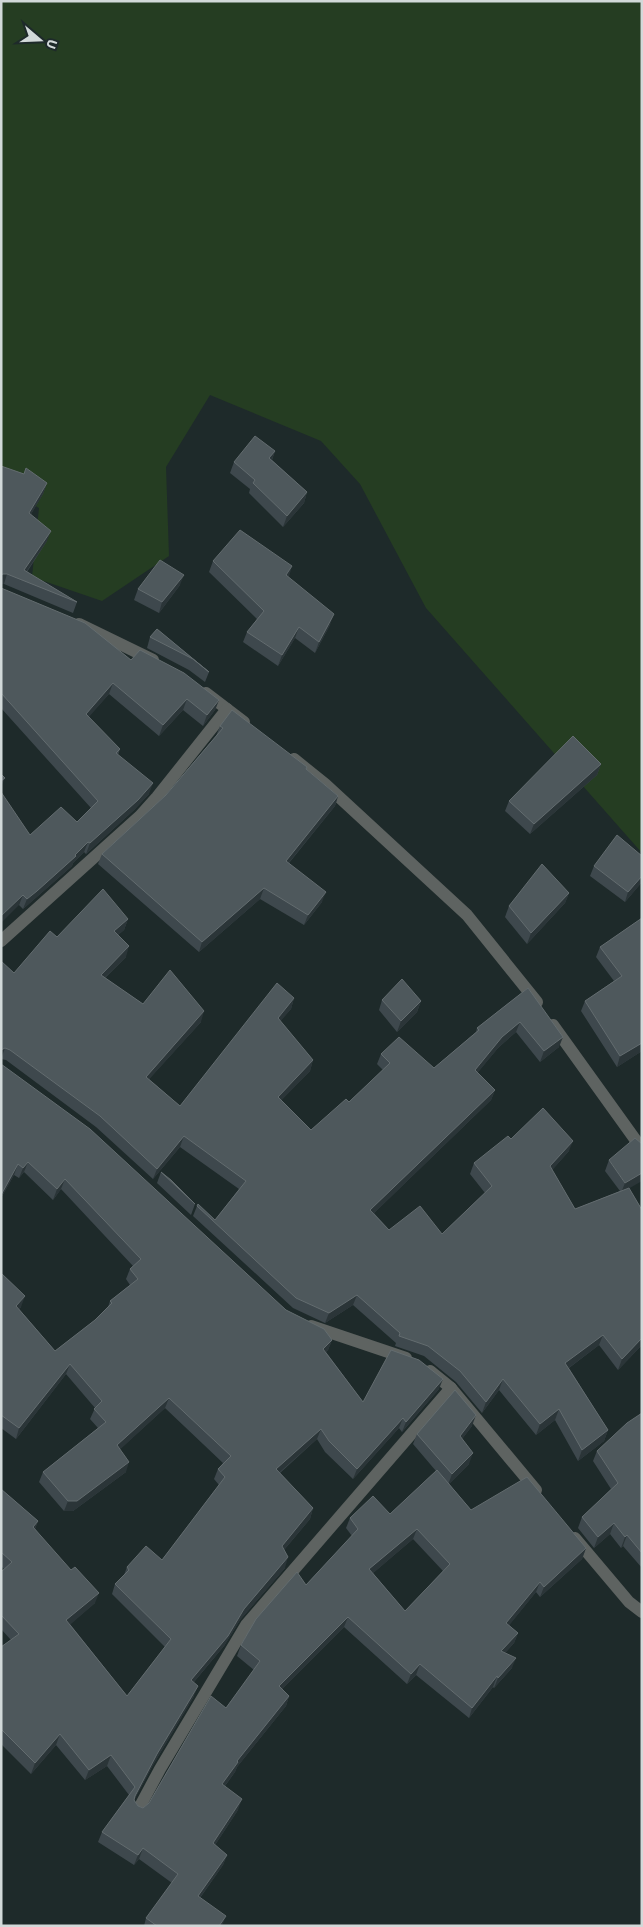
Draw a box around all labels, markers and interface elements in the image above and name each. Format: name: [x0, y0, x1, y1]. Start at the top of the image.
north arrow: [15, 15, 65, 65]
text: U: [40, 36, 62, 52]

